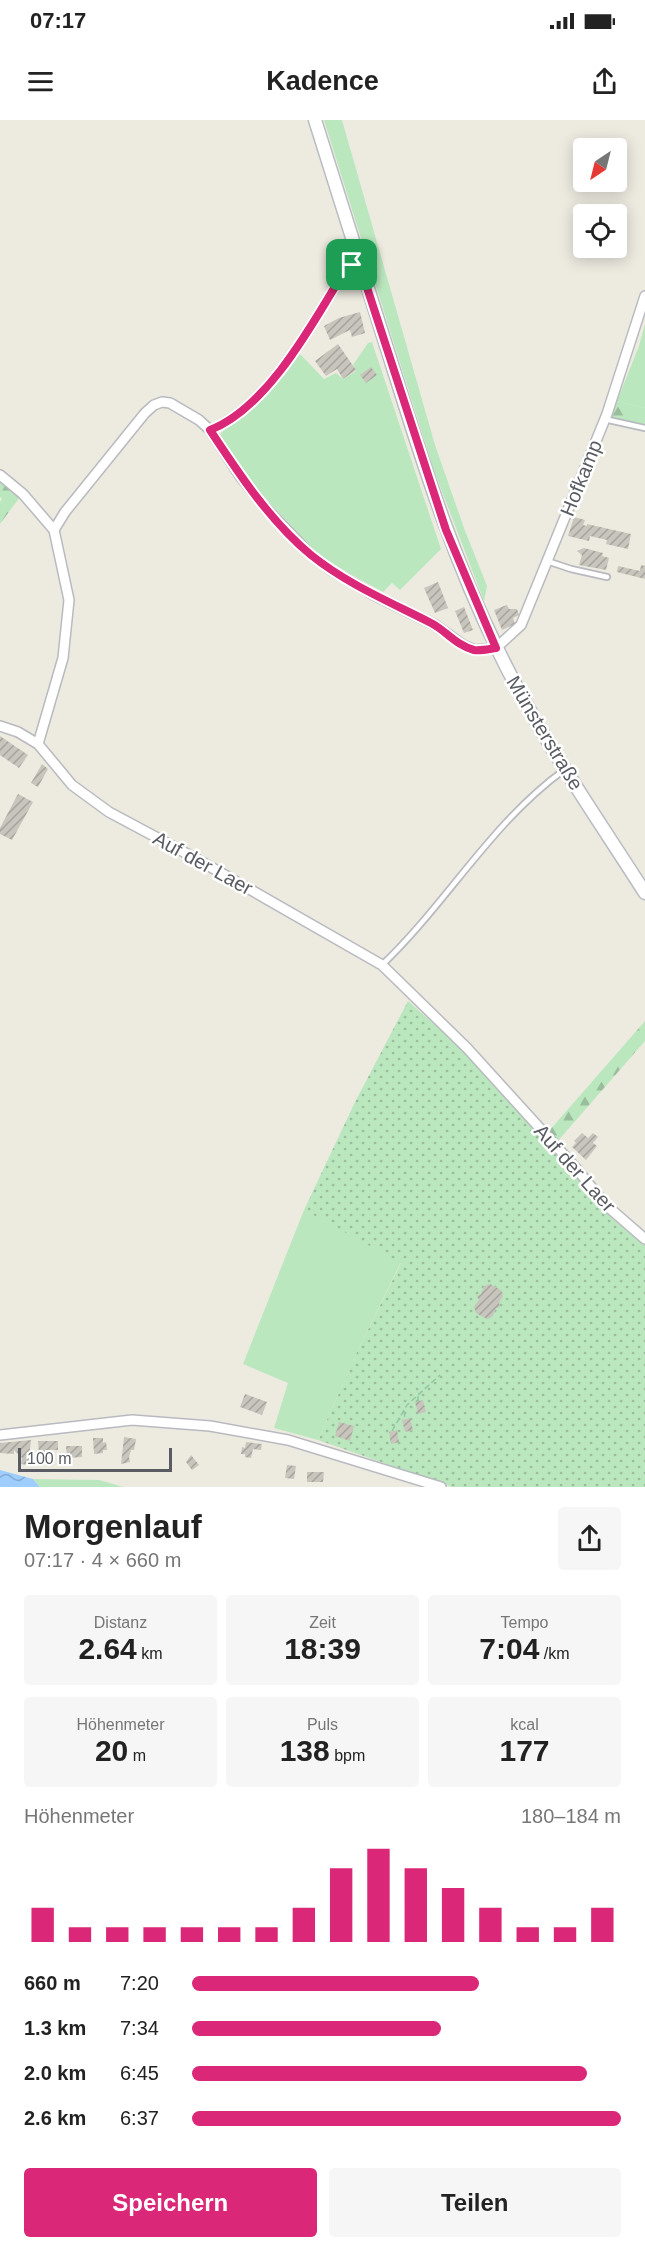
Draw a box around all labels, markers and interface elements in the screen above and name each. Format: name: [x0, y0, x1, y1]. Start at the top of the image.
text: 07:17: [30, 8, 86, 33]
icon: menu: [24, 65, 57, 98]
icon: share: [588, 65, 621, 98]
text: Kadence: [266, 66, 379, 96]
north arrow: [573, 138, 627, 192]
map controls: [573, 138, 627, 258]
button: locate: [573, 204, 627, 258]
pin: [326, 239, 377, 290]
icon: arrive: [335, 248, 368, 281]
street label: Hofkamp: [556, 437, 606, 519]
street label: Münsterstraße: [502, 672, 588, 794]
street label: Auf der Laer: [150, 827, 257, 899]
street label: Auf der Laer: [530, 1120, 620, 1217]
scale bar: [18, 1445, 172, 1472]
text: 100 m: [27, 1450, 71, 1467]
button: share: [558, 1507, 621, 1570]
text: Morgenlauf: [24, 1508, 202, 1545]
text: 07:17 · 4 × 660 m: [24, 1549, 181, 1571]
text: Distanz: [94, 1614, 147, 1631]
text: Zeit: [309, 1614, 336, 1631]
text: Tempo: [500, 1614, 549, 1631]
text: 2.64: [78, 1632, 137, 1665]
text: 18:39: [284, 1632, 361, 1665]
text: 7:04: [479, 1632, 539, 1665]
text: km: [137, 1645, 163, 1662]
text: /km: [539, 1645, 570, 1662]
text: Höhenmeter: [76, 1716, 165, 1733]
text: Puls: [307, 1716, 338, 1733]
text: kcal: [510, 1716, 539, 1733]
text: 20: [95, 1734, 128, 1767]
text: 138: [280, 1734, 330, 1767]
text: 177: [499, 1734, 550, 1767]
text: m: [128, 1747, 146, 1764]
text: bpm: [330, 1747, 365, 1764]
text: Höhenmeter: [24, 1805, 134, 1827]
text: 180–184 m: [521, 1805, 621, 1827]
text: 660 m: [24, 1972, 81, 1994]
text: 7:20: [120, 1972, 159, 1994]
text: 1.3 km: [24, 2017, 86, 2039]
text: 7:34: [120, 2017, 159, 2039]
text: 2.0 km: [24, 2062, 86, 2084]
text: 6:45: [120, 2062, 159, 2084]
text: 2.6 km: [24, 2107, 86, 2129]
text: 6:37: [120, 2107, 159, 2129]
button: Speichern: [24, 2168, 317, 2237]
button: Teilen: [329, 2168, 621, 2237]

